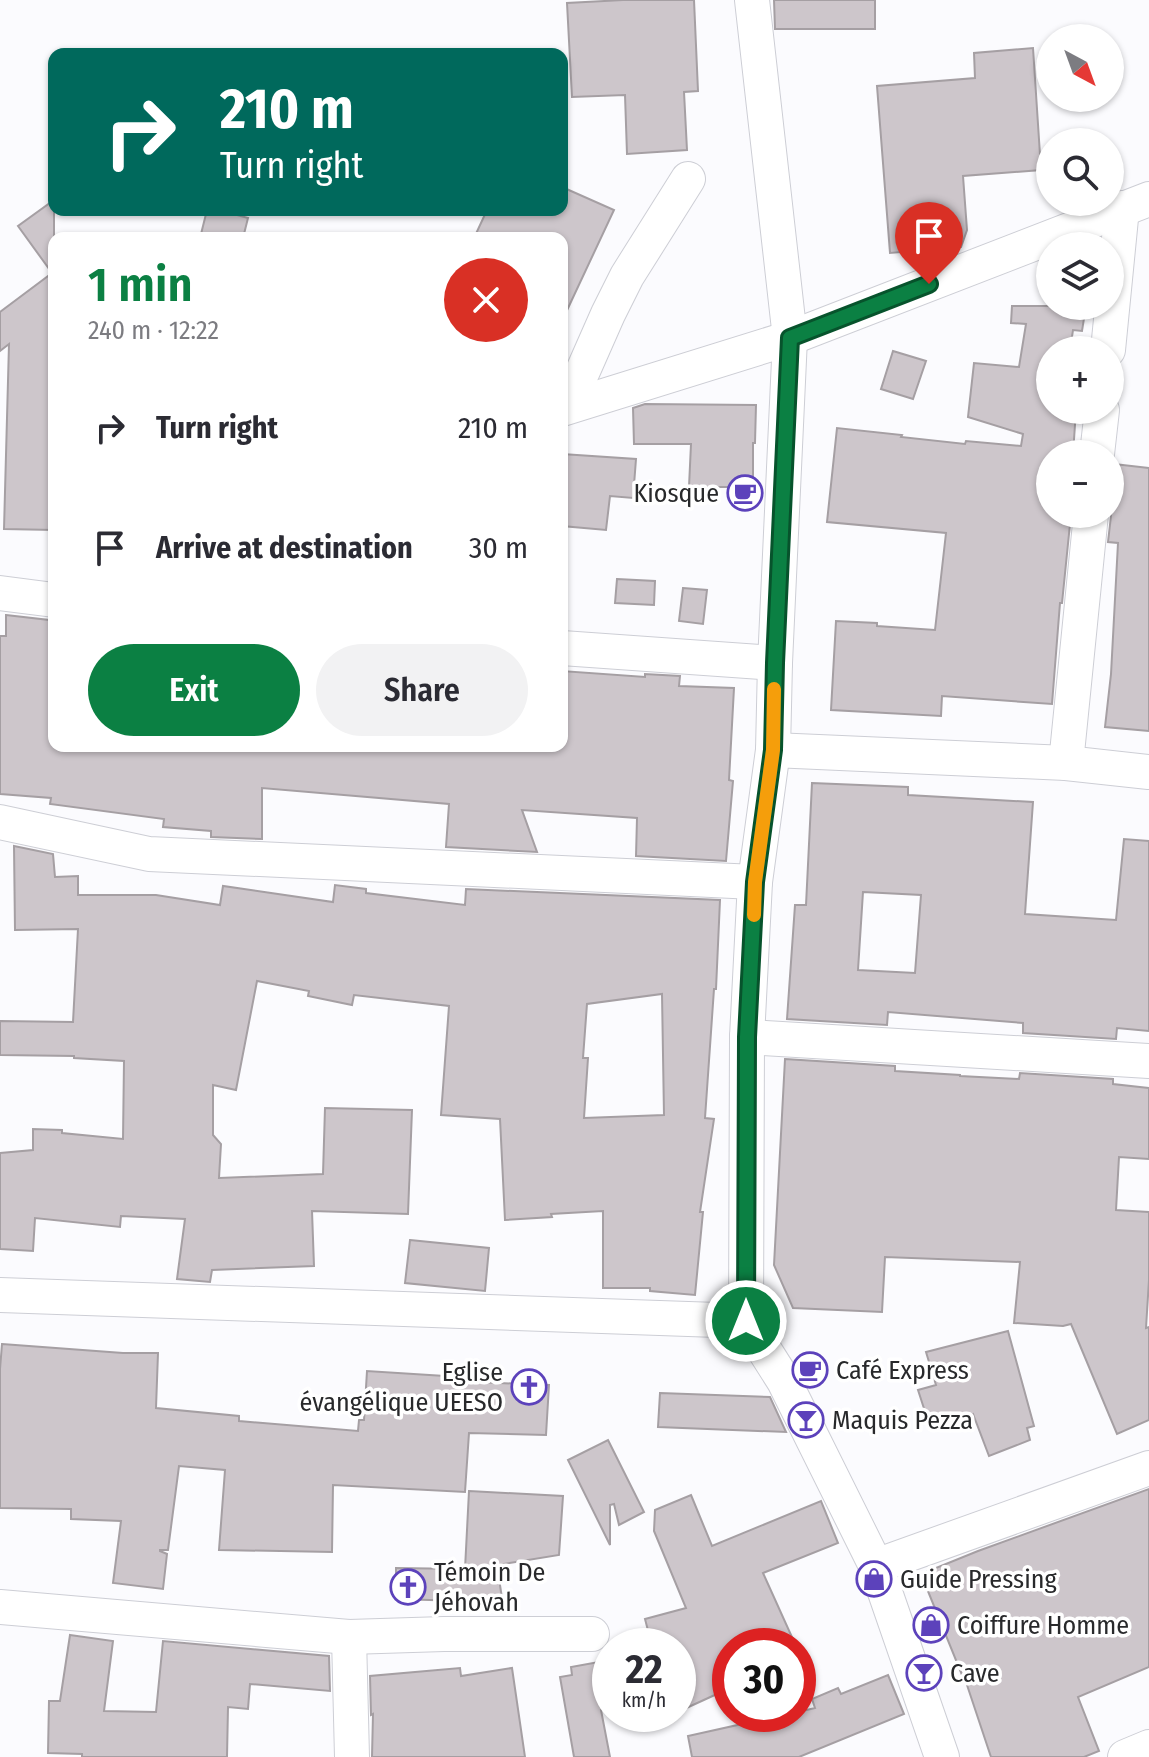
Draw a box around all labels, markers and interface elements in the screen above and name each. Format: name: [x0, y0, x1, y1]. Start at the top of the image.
north arrow: [1036, 24, 1124, 112]
map controls: [1036, 24, 1124, 528]
text: 210 m: [220, 76, 354, 143]
icon: right: [88, 80, 192, 184]
button: search: [1036, 128, 1124, 216]
text: Turn right: [220, 144, 363, 188]
pin: [895, 202, 963, 284]
icon: arrive: [907, 214, 951, 258]
button: layers: [1036, 232, 1124, 320]
text: 1 min: [88, 256, 193, 314]
button: close: [444, 258, 528, 342]
text: 240 m · 12:22: [88, 315, 219, 346]
button: +: [1036, 336, 1124, 424]
icon: right: [88, 406, 132, 450]
text: Turn right: [156, 410, 278, 446]
text: 210 m: [458, 410, 528, 446]
button: −: [1036, 440, 1124, 528]
cafe icon: Kiosque: [726, 474, 764, 512]
place label: Kiosque: [634, 478, 719, 509]
icon: arrive: [88, 526, 132, 570]
text: Arrive at destination: [156, 530, 413, 566]
text: 30 m: [469, 530, 528, 566]
button: Exit: [88, 644, 300, 736]
button: Share: [316, 644, 528, 736]
position arrow: [704, 1279, 788, 1363]
cafe icon: Café Express: [791, 1351, 829, 1389]
place label: Café Express: [836, 1355, 969, 1386]
place label: Eglise évangélique UEESO: [299, 1357, 503, 1418]
church icon: Eglise évangélique UEESO: [510, 1368, 548, 1406]
bar icon: Maquis Pezza: [787, 1401, 825, 1439]
place label: Maquis Pezza: [832, 1405, 973, 1436]
place label: Témoin De Jéhovah: [434, 1557, 545, 1618]
shop icon: Guide Pressing: [855, 1560, 893, 1598]
place label: Guide Pressing: [900, 1564, 1057, 1595]
church icon: Témoin De Jéhovah: [389, 1568, 427, 1606]
shop icon: Coiffure Homme: [912, 1606, 950, 1644]
place label: Coiffure Homme: [957, 1610, 1129, 1641]
speed limit sign: 30: [712, 1628, 816, 1732]
text: 22: [625, 1646, 663, 1694]
bar icon: Cave: [905, 1654, 943, 1692]
place label: Cave: [950, 1658, 1000, 1689]
text: km/h: [622, 1688, 666, 1712]

